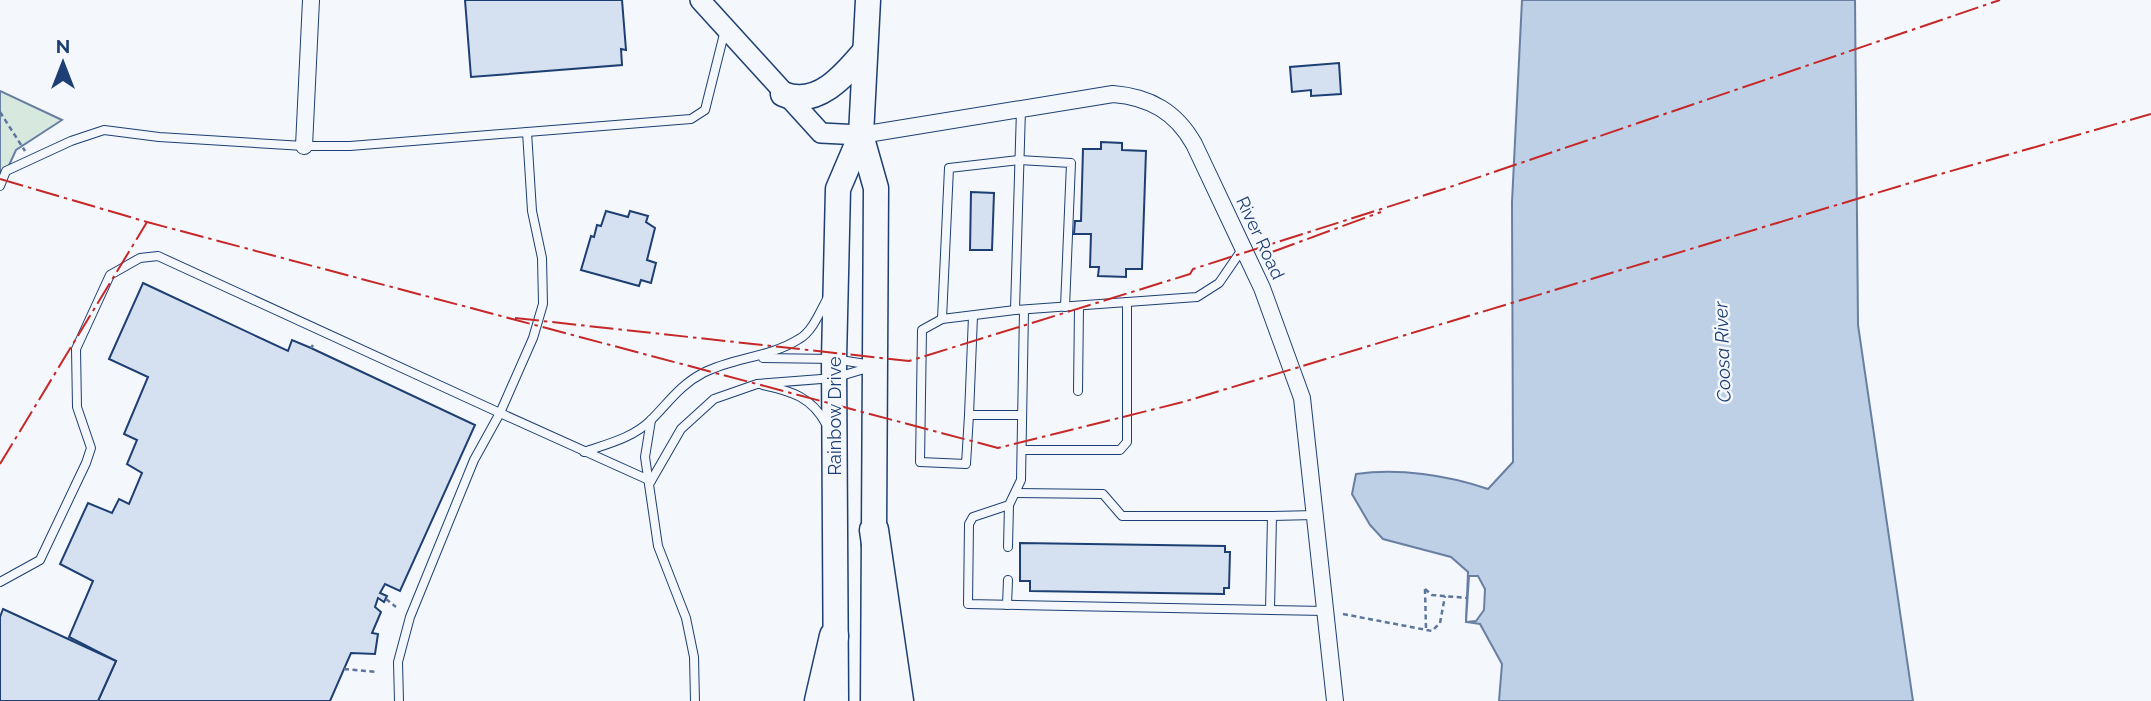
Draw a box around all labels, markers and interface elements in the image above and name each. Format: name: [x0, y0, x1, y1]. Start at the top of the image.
north arrow: [28, 28, 98, 98]
text: N: [56, 35, 70, 57]
street label: River Road: [1232, 193, 1289, 283]
water label: Coosa River: [1709, 300, 1735, 403]
street label: Rainbow Drive: [824, 356, 845, 476]

